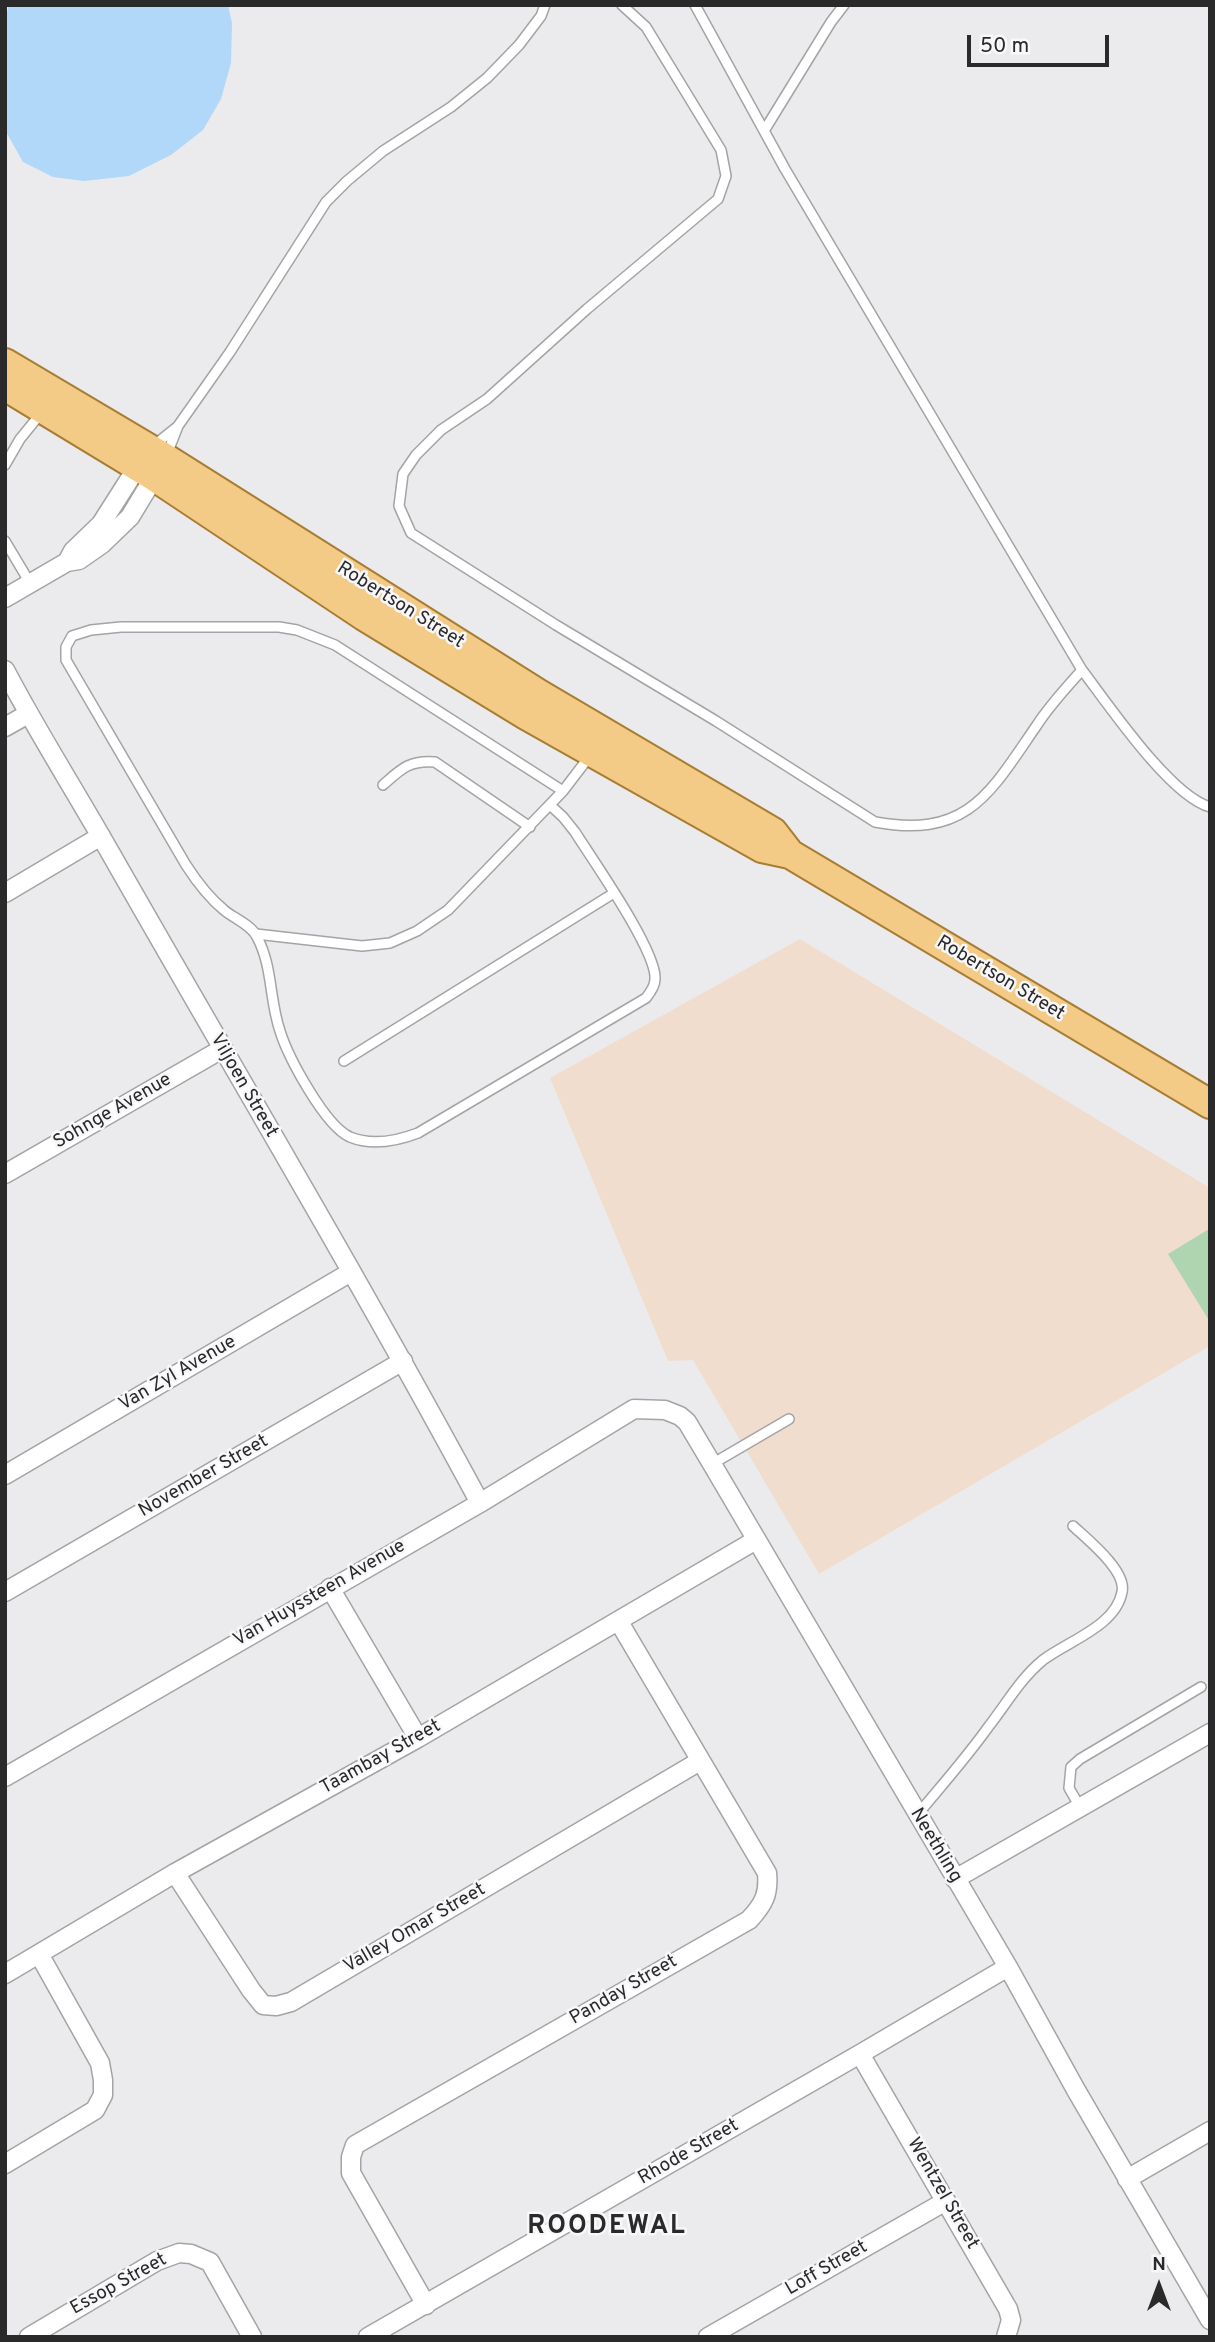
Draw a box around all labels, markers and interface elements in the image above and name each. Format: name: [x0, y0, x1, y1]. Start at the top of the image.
scale bar: [970, 21, 1112, 65]
text: 50 m: [980, 33, 1029, 60]
street label: Robertson Street: [332, 558, 468, 654]
street label: Robertson Street: [932, 932, 1068, 1026]
street label: Viljoen Street: [204, 1030, 282, 1142]
street label: Sohnge Avenue: [50, 1069, 176, 1155]
street label: Van Zyl Avenue: [115, 1331, 241, 1417]
street label: November Street: [135, 1431, 273, 1523]
street label: Van Huyssteen Avenue: [230, 1535, 410, 1653]
street label: Taambay Street: [317, 1716, 445, 1800]
street label: Neethling: [904, 1805, 966, 1887]
street label: Valley Omar Street: [340, 1879, 490, 1979]
street label: Panday Street: [566, 1951, 682, 2031]
street label: Rhode Street: [635, 2115, 743, 2191]
street label: Wentzel Street: [901, 2134, 983, 2254]
district label: ROODEWAL: [528, 2212, 686, 2244]
street label: Loff Street: [782, 2236, 872, 2302]
street label: Essop Street: [67, 2249, 171, 2321]
north arrow: [1124, 2251, 1194, 2321]
text: N: [1152, 2253, 1166, 2277]

